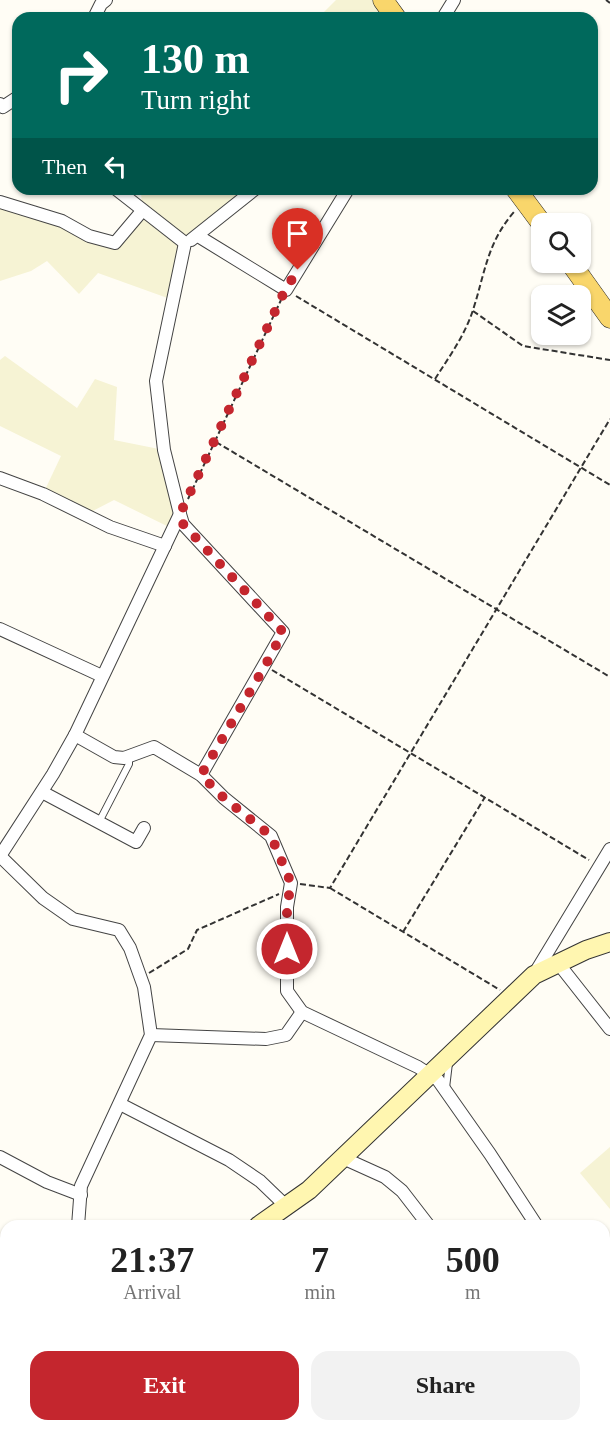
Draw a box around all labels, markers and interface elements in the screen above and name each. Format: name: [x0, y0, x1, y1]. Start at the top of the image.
icon: right: [42, 36, 120, 114]
text: 130 m: [141, 36, 250, 82]
text: Turn right: [141, 85, 250, 115]
icon: left: [99, 150, 132, 183]
text: Then: [42, 154, 87, 179]
pin: [272, 208, 323, 270]
map controls: [531, 213, 591, 345]
button: search: [531, 213, 591, 273]
icon: arrive: [281, 217, 314, 250]
button: layers: [531, 285, 591, 345]
position arrow: [255, 917, 319, 981]
text: 21:37: [110, 1240, 194, 1280]
text: 7: [311, 1240, 329, 1280]
text: 500: [446, 1240, 500, 1280]
text: Arrival: [123, 1281, 181, 1303]
text: min: [304, 1281, 336, 1303]
text: m: [465, 1281, 481, 1303]
button: Exit: [30, 1351, 299, 1420]
button: Share: [311, 1351, 580, 1420]

